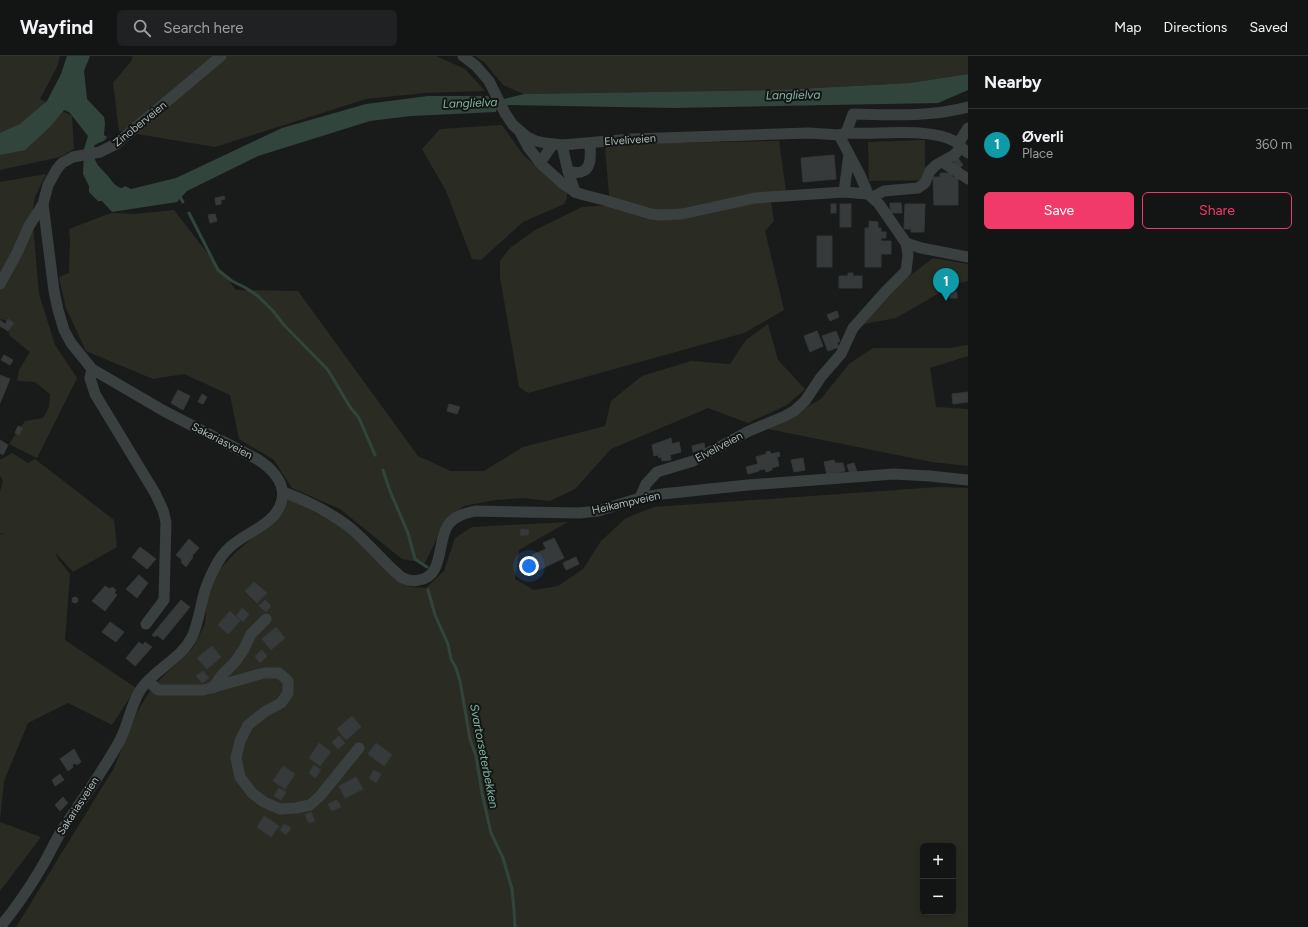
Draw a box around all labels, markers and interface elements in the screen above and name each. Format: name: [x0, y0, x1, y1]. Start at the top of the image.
search box: [117, 10, 397, 46]
text: Wayfind: [20, 16, 93, 39]
icon: search: [131, 17, 153, 39]
text: Search here: [163, 19, 243, 37]
text: Map: [1114, 19, 1142, 36]
text: Directions: [1164, 19, 1227, 36]
text: Saved: [1249, 19, 1288, 36]
text: Nearby: [984, 72, 1042, 92]
water label: Langlielva: [765, 88, 821, 102]
water label: Langlielva: [442, 95, 498, 111]
street label: Zinoberveien: [111, 99, 169, 149]
text: Øverli: [1022, 128, 1064, 146]
street label: Elveliveien: [604, 132, 656, 148]
text: 1: [994, 137, 1000, 152]
text: 360 m: [1255, 137, 1292, 152]
text: Place: [1022, 146, 1053, 161]
button: Save: [984, 192, 1134, 229]
button: Share: [1142, 192, 1292, 229]
pin: 1: [933, 268, 959, 301]
street label: Sakariasveien: [189, 420, 255, 462]
street label: Elveliveien: [693, 429, 745, 465]
street label: Heikampveien: [591, 489, 661, 517]
your location: [519, 556, 539, 576]
water label: Svartorseterbekken: [467, 703, 501, 810]
street label: Sakariasveien: [54, 775, 102, 837]
map controls: [920, 843, 956, 915]
button: +: [920, 843, 956, 879]
button: −: [920, 879, 956, 915]

